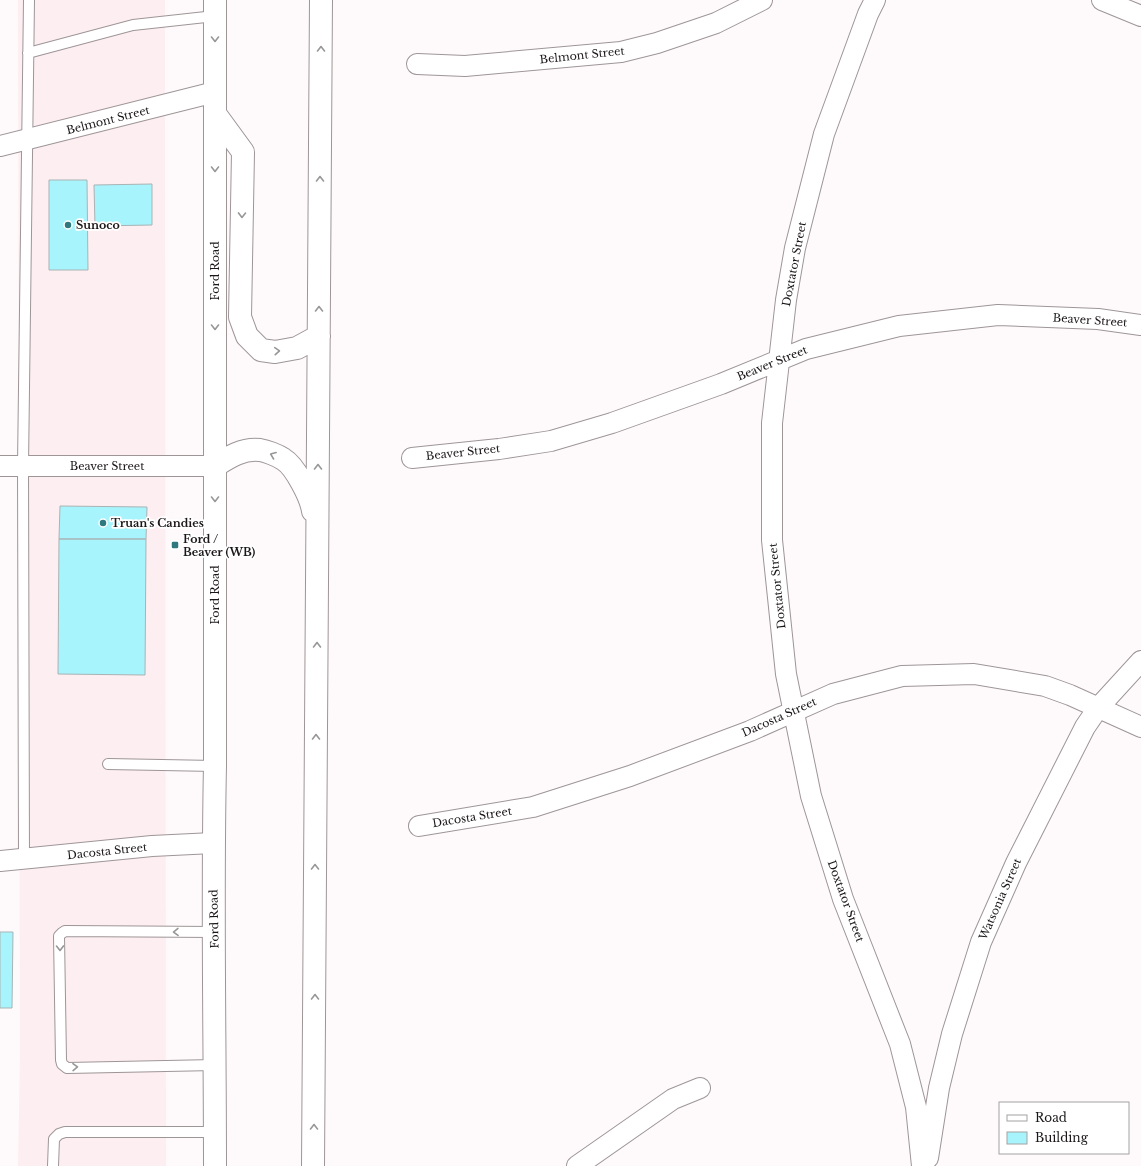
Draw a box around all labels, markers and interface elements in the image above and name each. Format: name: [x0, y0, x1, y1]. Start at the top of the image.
one-way arrow: [211, 36, 219, 42]
street label: Belmont Street: [539, 43, 626, 66]
one-way arrow: [317, 46, 325, 52]
street label: Belmont Street: [65, 103, 152, 137]
one-way arrow: [211, 166, 219, 172]
one-way arrow: [316, 176, 324, 182]
one-way arrow: [238, 212, 246, 218]
place label: Sunoco: [76, 218, 120, 232]
marker: Sunoco: [63, 220, 73, 230]
street label: Doxtator Street: [779, 220, 809, 308]
street label: Ford Road: [208, 241, 222, 301]
one-way arrow: [315, 306, 323, 312]
street label: Beaver Street: [1052, 310, 1129, 330]
one-way arrow: [211, 324, 219, 330]
street label: Beaver Street: [735, 342, 810, 383]
one-way arrow: [274, 347, 280, 356]
street label: Beaver Street: [425, 441, 502, 463]
one-way arrow: [270, 452, 278, 460]
street label: Beaver Street: [70, 459, 145, 473]
one-way arrow: [314, 464, 322, 470]
one-way arrow: [211, 496, 219, 502]
place label: Truan's Candies: [111, 516, 204, 530]
marker: Truan's Candies: [98, 518, 108, 528]
place label: Ford / Beaver (WB): [183, 532, 256, 559]
marker: Ford / Beaver (WB): [170, 540, 180, 550]
street label: Doxtator Street: [765, 542, 788, 630]
street label: Ford Road: [208, 565, 222, 625]
one-way arrow: [313, 642, 321, 648]
street label: Dacosta Street: [740, 694, 819, 740]
one-way arrow: [312, 734, 320, 740]
street label: Dacosta Street: [431, 804, 514, 830]
street label: Dacosta Street: [66, 840, 148, 862]
street label: Watsonia Street: [975, 855, 1025, 943]
street label: Doxtator Street: [825, 858, 868, 945]
one-way arrow: [311, 864, 319, 870]
street label: Ford Road: [206, 889, 222, 949]
one-way arrow: [173, 928, 179, 936]
one-way arrow: [55, 945, 64, 951]
one-way arrow: [310, 994, 319, 1000]
one-way arrow: [72, 1063, 78, 1072]
legend: [999, 1102, 1129, 1154]
text: Road: [1035, 1110, 1067, 1125]
one-way arrow: [310, 1124, 318, 1130]
text: Building: [1035, 1130, 1089, 1145]

